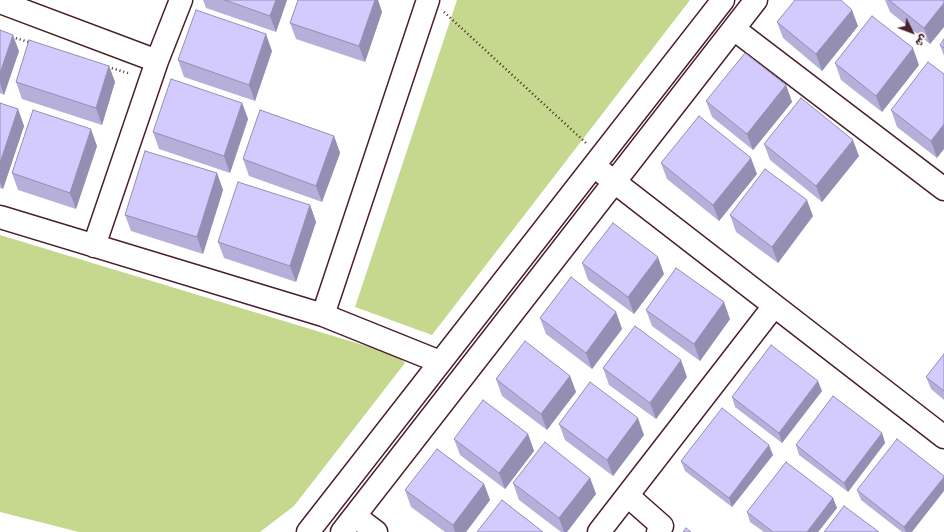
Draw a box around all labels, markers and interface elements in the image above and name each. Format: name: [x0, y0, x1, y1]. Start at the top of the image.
north arrow: [892, 12, 932, 52]
text: ش: [912, 31, 931, 50]

